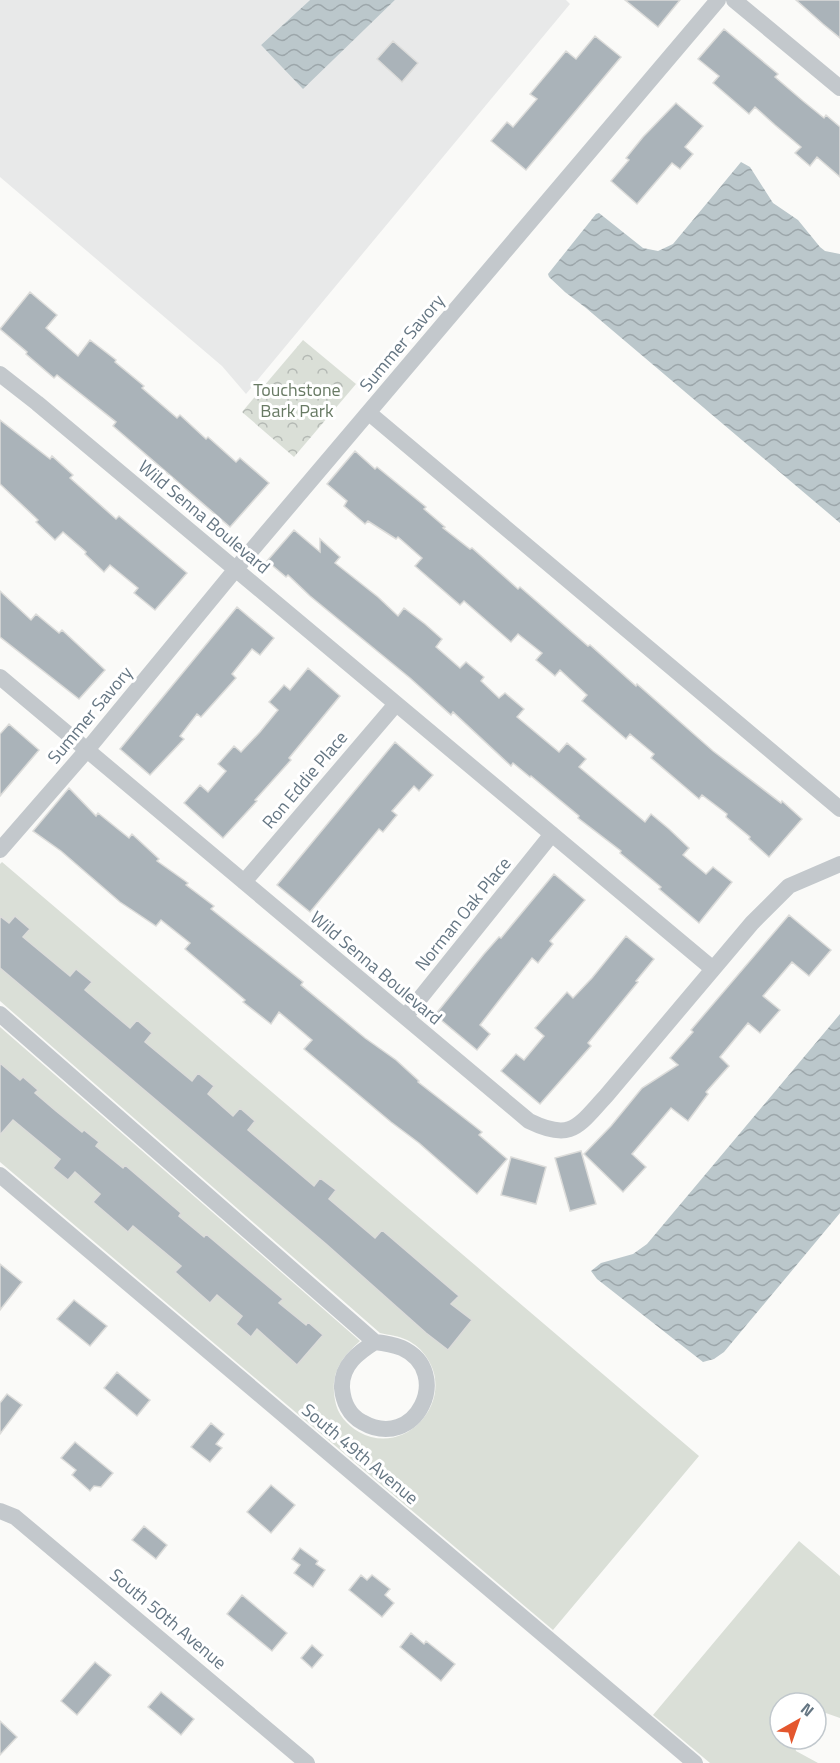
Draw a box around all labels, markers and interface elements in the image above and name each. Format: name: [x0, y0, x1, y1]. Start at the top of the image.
street label: Summer Savory: [353, 288, 451, 397]
park label: Touchstone Bark Park: [253, 376, 341, 424]
street label: Wild Senna Boulevard: [132, 453, 276, 580]
street label: Summer Savory: [41, 660, 139, 769]
street label: Ron Eddie Place: [256, 725, 354, 835]
street label: Norman Oak Place: [408, 851, 517, 976]
street label: Wild Senna Boulevard: [304, 904, 448, 1031]
street label: South 49th Avenue: [296, 1397, 425, 1511]
street label: South 50th Avenue: [104, 1562, 233, 1676]
north arrow: [768, 1691, 828, 1751]
text: N: [796, 1697, 820, 1722]

